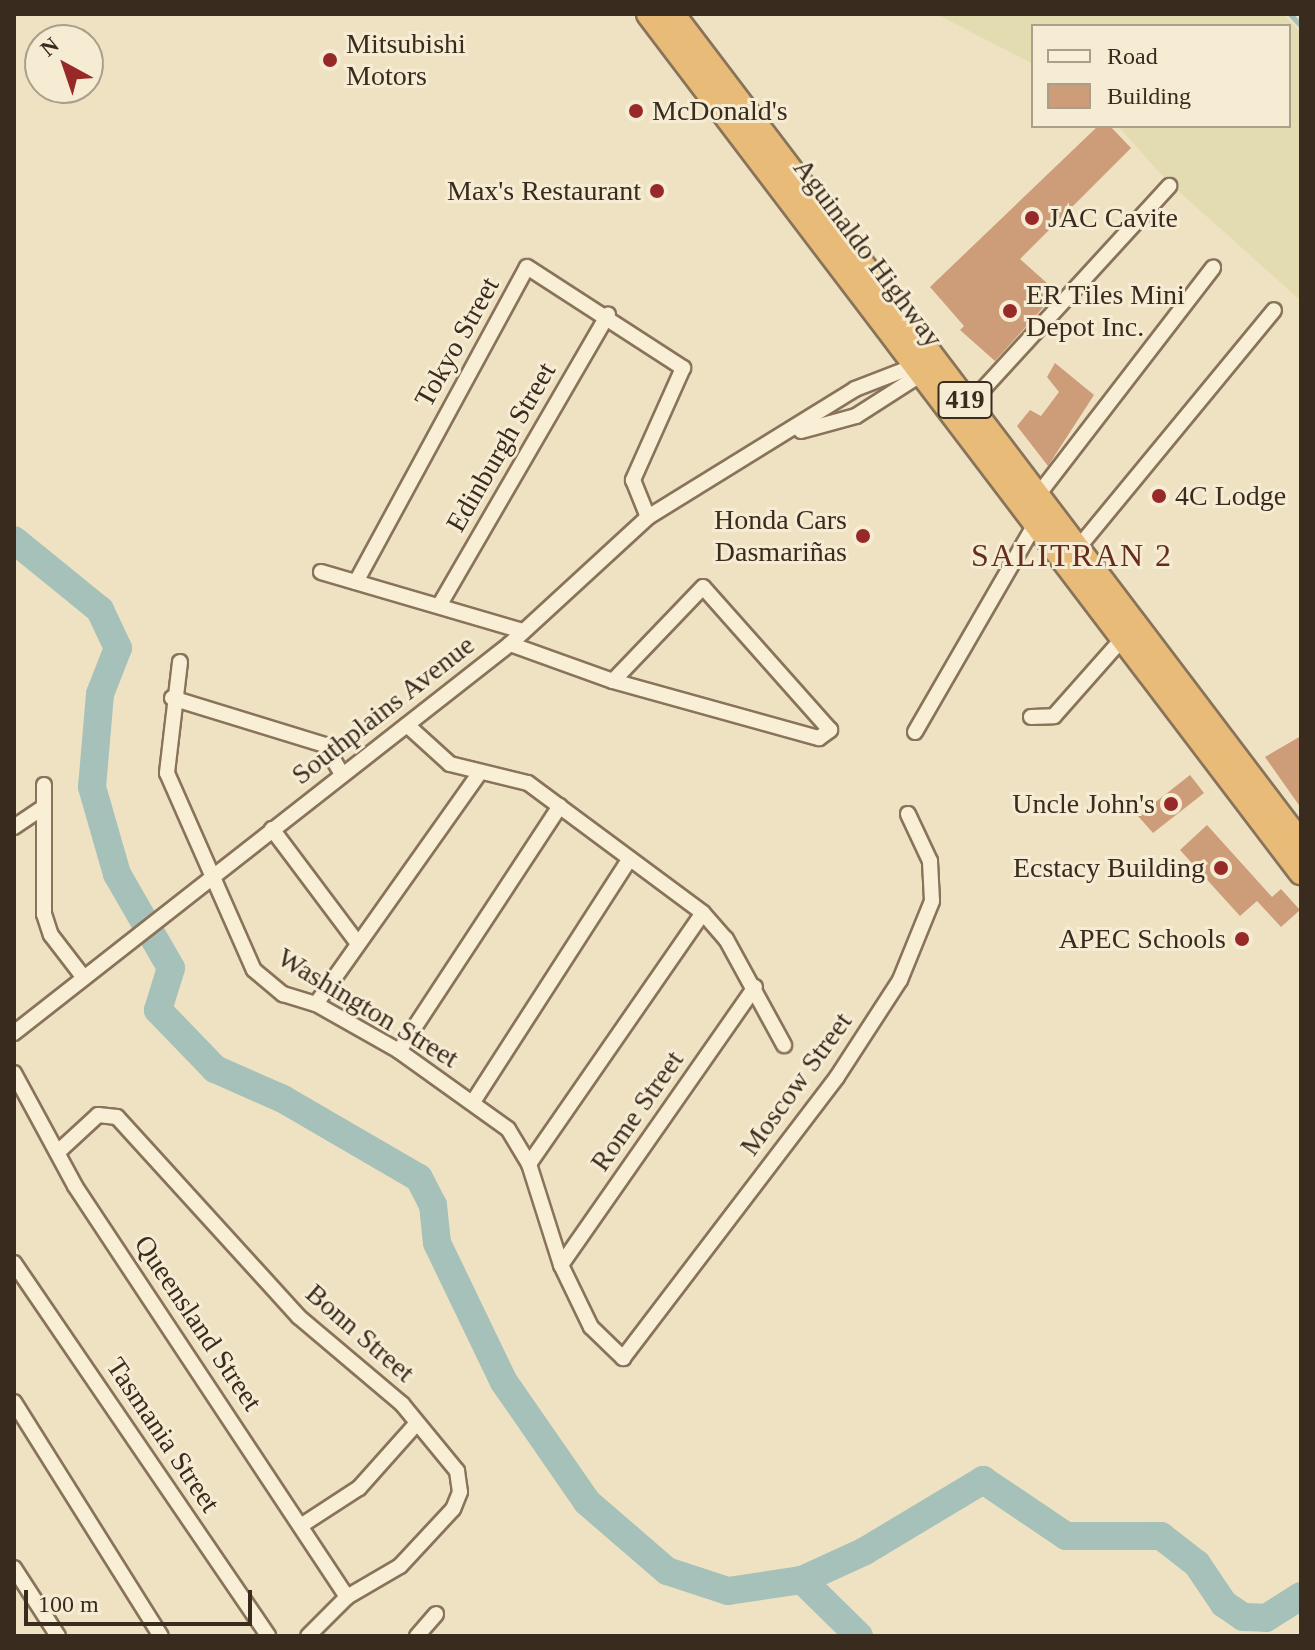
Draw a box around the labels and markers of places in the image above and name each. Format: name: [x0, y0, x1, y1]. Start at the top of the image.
place label: Mitsubishi Motors: [346, 27, 466, 93]
marker: Mitsubishi Motors: [321, 51, 339, 69]
place label: McDonald's: [652, 94, 788, 128]
marker: McDonald's: [627, 102, 645, 120]
place label: Max's Restaurant: [447, 174, 641, 208]
marker: Max's Restaurant: [648, 182, 666, 200]
place label: JAC Cavite: [1048, 201, 1178, 235]
marker: JAC Cavite: [1023, 209, 1041, 227]
place label: ER Tiles Mini Depot Inc.: [1026, 278, 1185, 344]
marker: ER Tiles Mini Depot Inc.: [1001, 302, 1019, 320]
place label: 4C Lodge: [1175, 479, 1286, 513]
marker: 4C Lodge: [1150, 487, 1168, 505]
place label: Honda Cars Dasmariñas: [714, 503, 847, 569]
marker: Honda Cars Dasmariñas: [854, 527, 872, 545]
place label: Uncle John's: [1012, 787, 1155, 821]
marker: Uncle John's: [1162, 795, 1180, 813]
place label: Ecstacy Building: [1013, 851, 1205, 885]
marker: Ecstacy Building: [1212, 859, 1230, 877]
place label: APEC Schools: [1059, 922, 1226, 956]
marker: APEC Schools: [1233, 930, 1251, 948]

